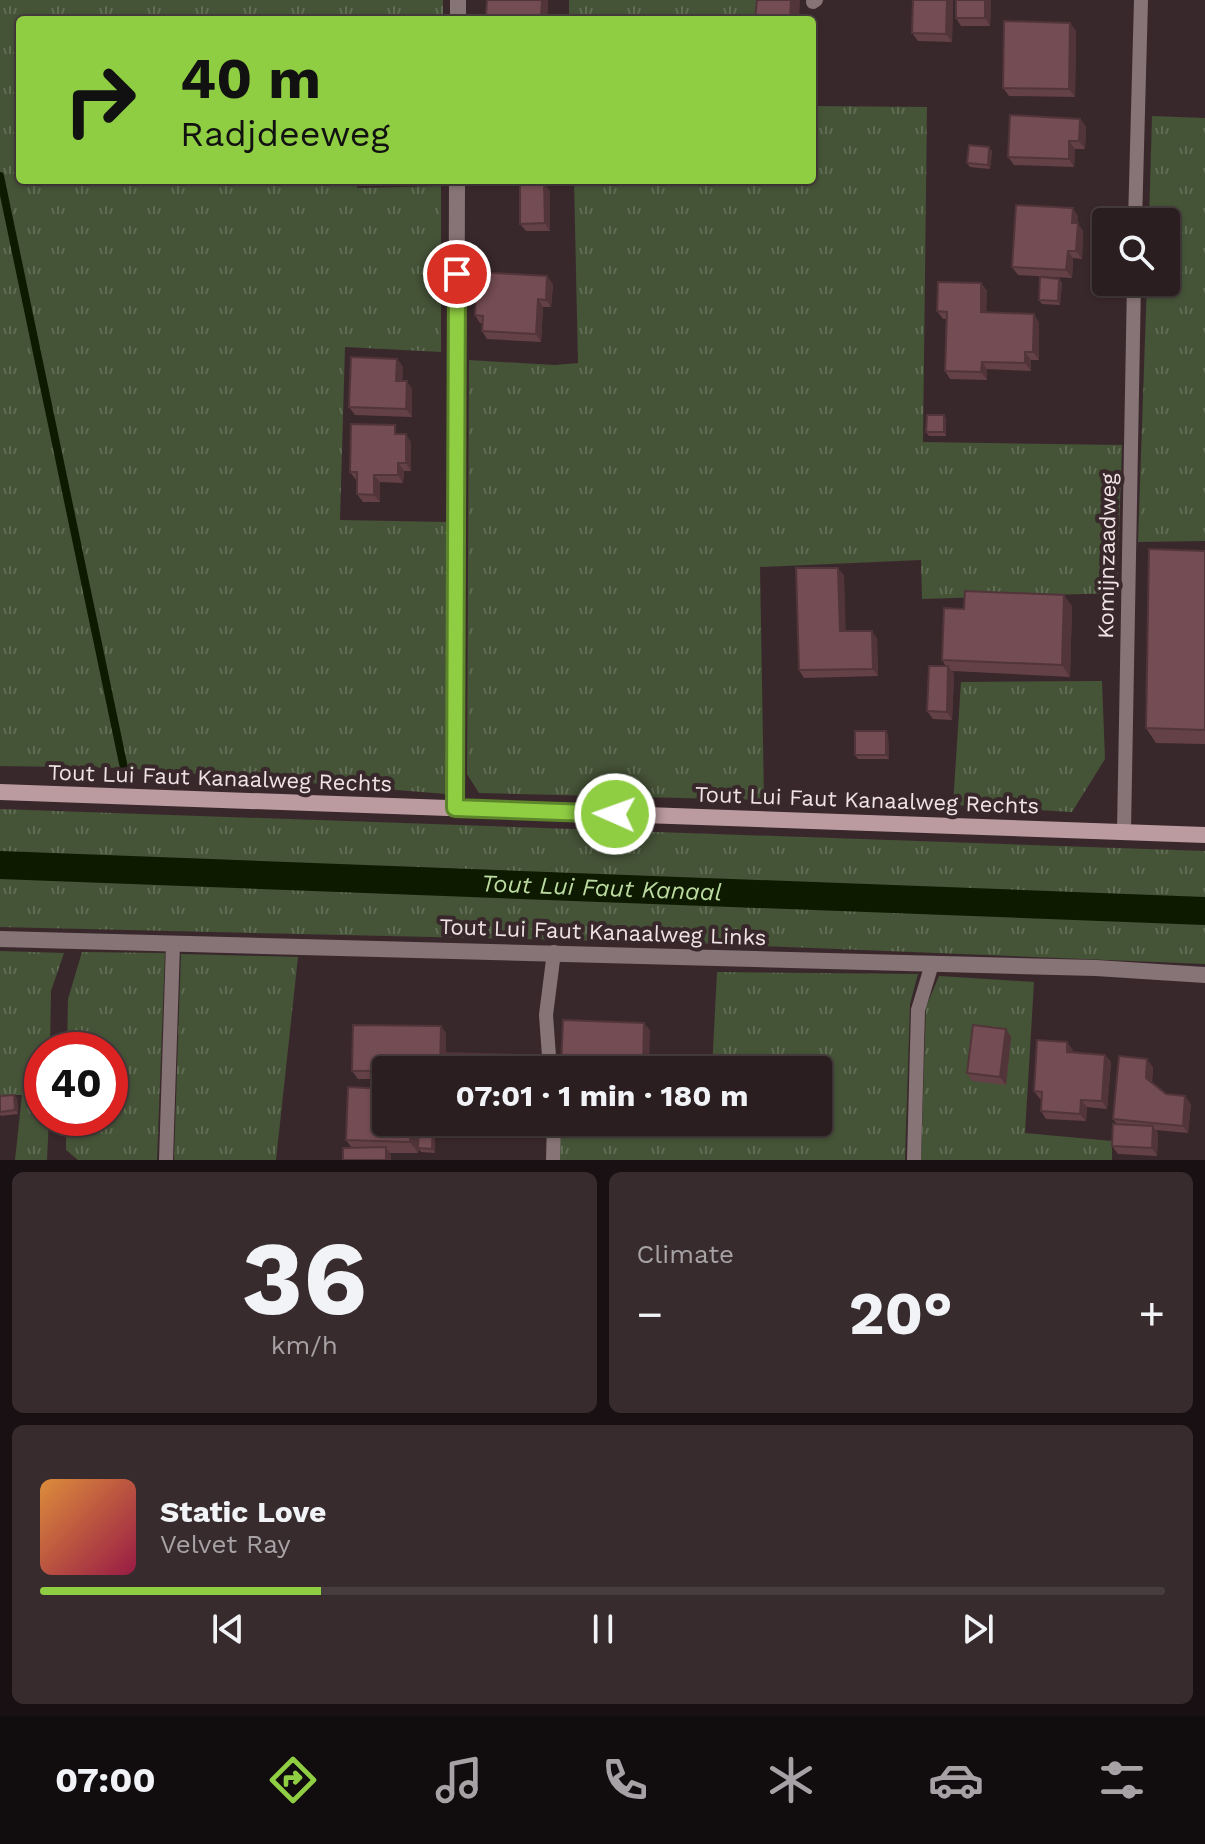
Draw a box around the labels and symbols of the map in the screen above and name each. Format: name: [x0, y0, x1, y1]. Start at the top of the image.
pin: [423, 240, 491, 308]
street label: Komijnzaadweg: [1093, 473, 1121, 639]
street label: Tout Lui Faut Kanaalweg Rechts: [48, 760, 392, 796]
position arrow: [573, 772, 657, 856]
street label: Tout Lui Faut Kanaalweg Rechts: [695, 782, 1039, 818]
water label: Tout Lui Faut Kanaal: [481, 869, 722, 907]
street label: Tout Lui Faut Kanaalweg Links: [439, 914, 767, 950]
speed limit sign: 40: [24, 1032, 128, 1136]

